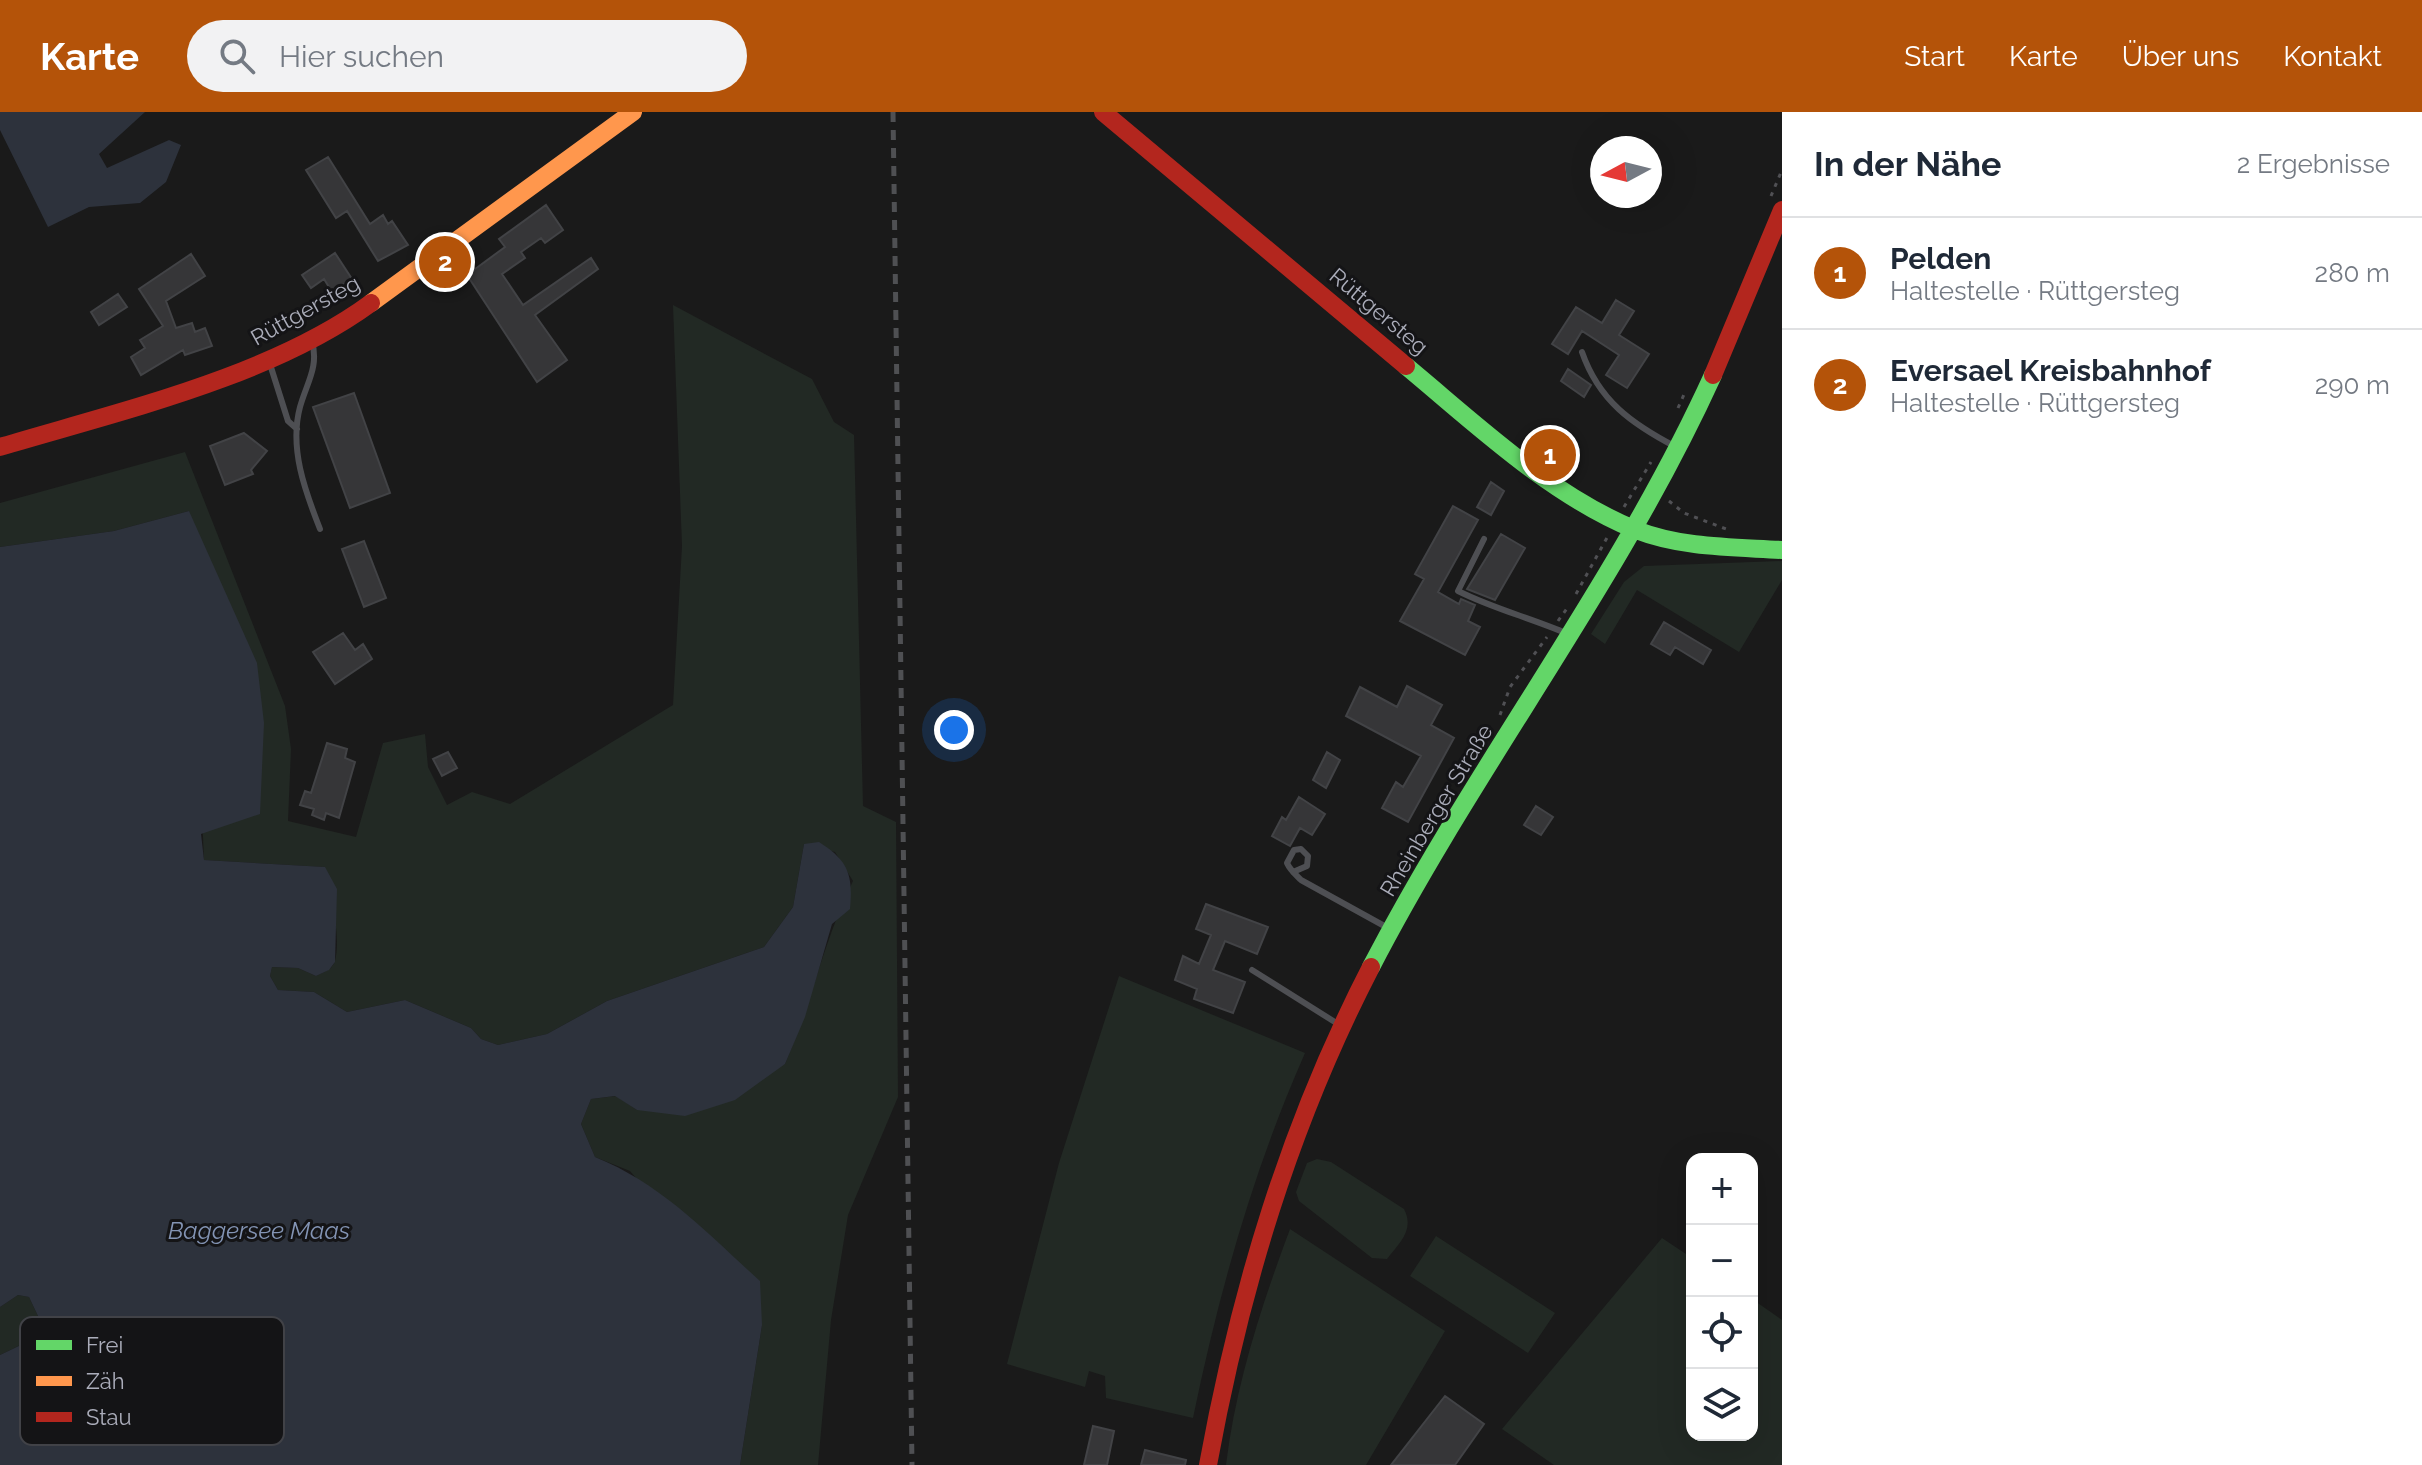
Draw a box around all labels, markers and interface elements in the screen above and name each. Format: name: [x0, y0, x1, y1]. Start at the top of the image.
search box: [187, 20, 747, 92]
text: Karte: [40, 34, 139, 79]
icon: search: [215, 34, 259, 78]
text: Hier suchen: [279, 39, 444, 74]
text: Start: [1904, 40, 1965, 73]
text: Karte: [2009, 40, 2078, 73]
text: Über uns: [2122, 40, 2239, 73]
text: Kontakt: [2283, 40, 2382, 73]
north arrow: [1590, 136, 1662, 208]
text: In der Nähe: [1814, 144, 2001, 184]
text: 2 Ergebnisse: [2237, 149, 2390, 179]
pin: 2: [419, 232, 471, 292]
text: Pelden: [1890, 241, 1991, 276]
text: 1: [1834, 258, 1846, 288]
text: 280 m: [2315, 258, 2390, 288]
street label: Rüttgersteg: [1325, 262, 1433, 360]
street label: Rüttgersteg: [246, 269, 364, 351]
text: Haltestelle · Rüttgersteg: [1890, 276, 2180, 306]
text: Eversael Kreisbahnhof: [1890, 353, 2211, 388]
text: 2: [1833, 370, 1847, 400]
text: 290 m: [2315, 370, 2390, 400]
text: Haltestelle · Rüttgersteg: [1890, 388, 2180, 418]
pin: 1: [1524, 425, 1576, 485]
your location: [934, 710, 974, 750]
street label: Rheinberger Straße: [1374, 719, 1498, 901]
map controls: [1686, 1153, 1758, 1441]
button: +: [1686, 1153, 1758, 1225]
water label: Baggersee Maas: [168, 1216, 350, 1245]
button: −: [1686, 1225, 1758, 1297]
button: locate: [1686, 1297, 1758, 1369]
legend: [20, 1317, 284, 1445]
text: Frei: [86, 1332, 123, 1358]
text: Zäh: [86, 1368, 125, 1394]
button: layers: [1686, 1369, 1758, 1441]
text: Stau: [86, 1404, 132, 1430]

